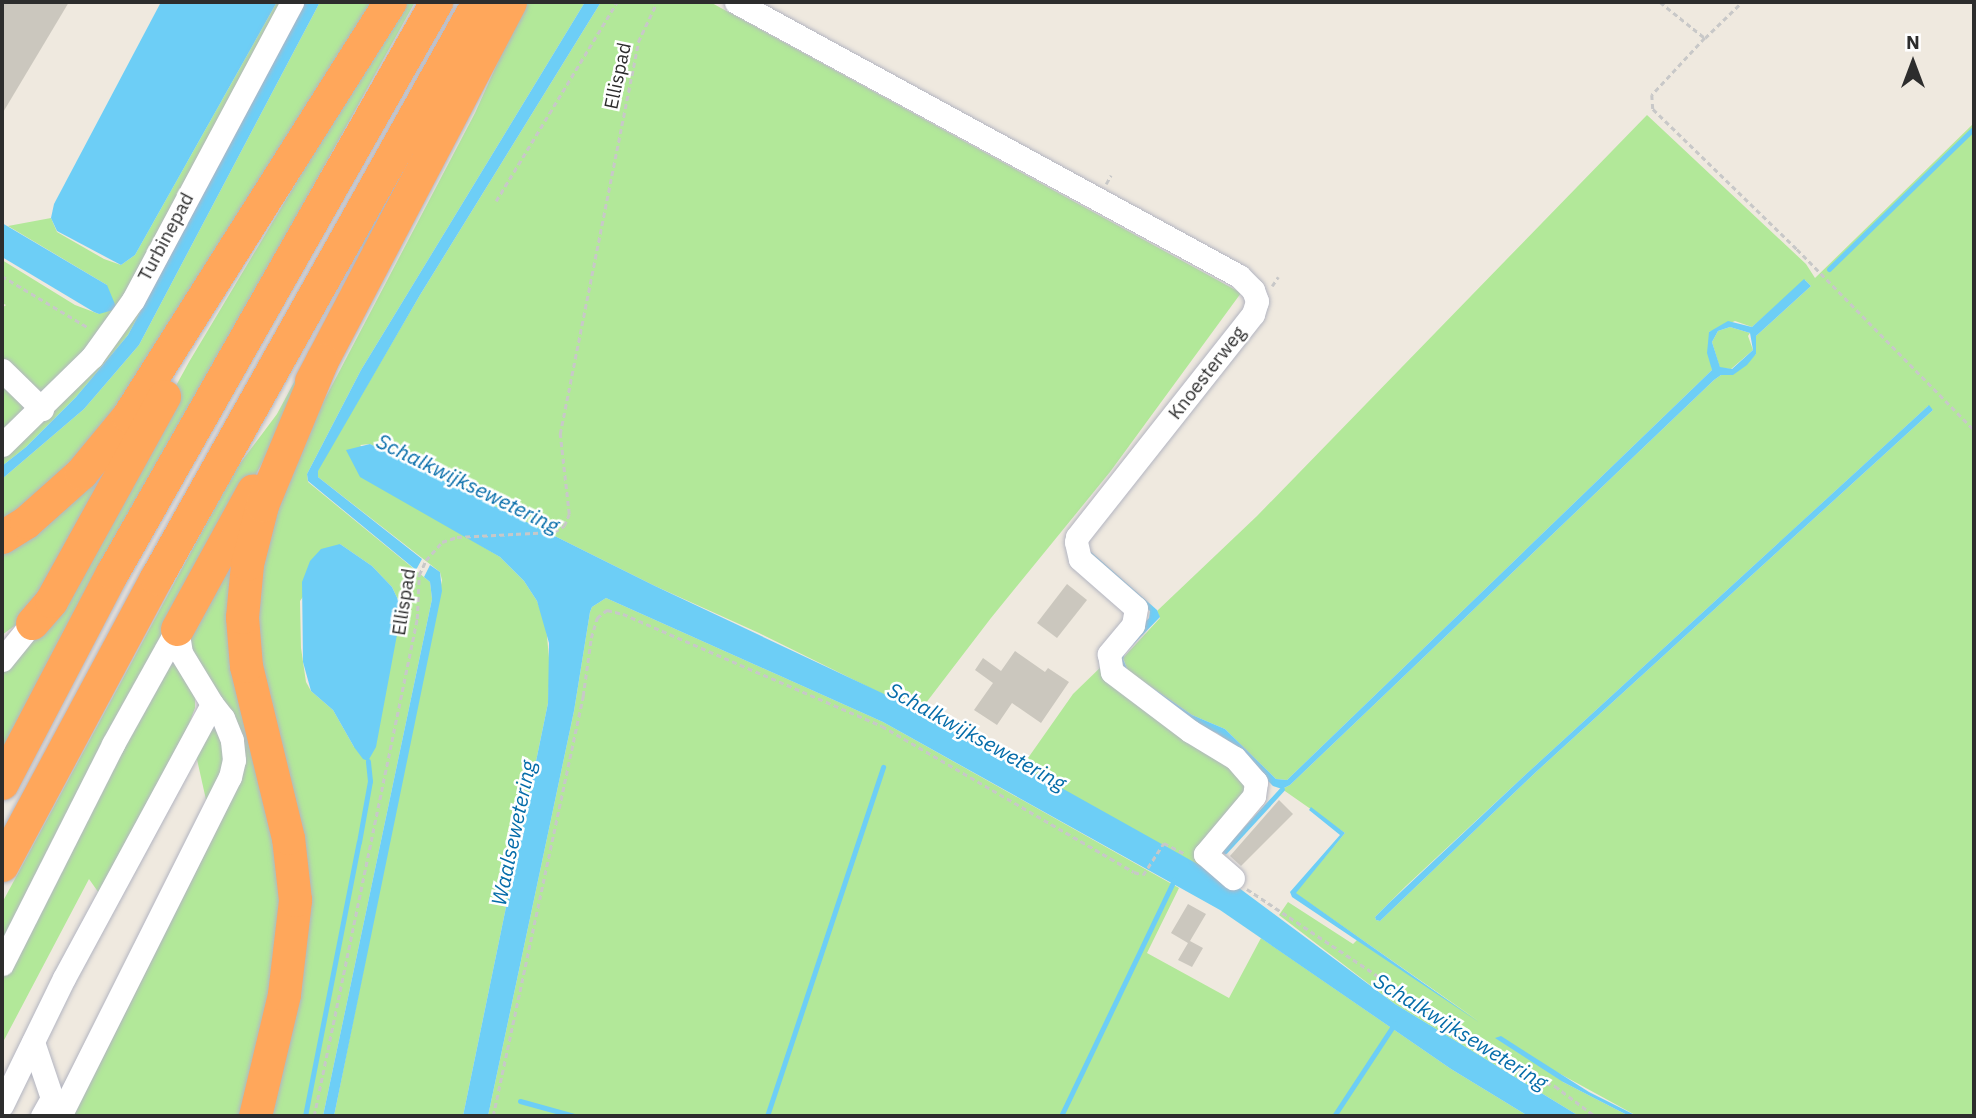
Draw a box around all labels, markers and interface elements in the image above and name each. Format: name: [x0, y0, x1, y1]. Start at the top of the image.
north arrow: [1878, 28, 1948, 98]
text: N: [1906, 30, 1920, 54]
street label: Ellispad: [600, 41, 636, 111]
street label: Turbinepad: [133, 189, 199, 285]
street label: Knoesterweg: [1164, 322, 1250, 424]
water label: Schalkwijksewetering: [373, 428, 563, 538]
street label: Ellispad: [387, 567, 421, 637]
water label: Schalkwijksewetering: [884, 677, 1070, 795]
water label: Waalsewetering: [485, 758, 541, 908]
water label: Schalkwijksewetering: [1370, 967, 1552, 1095]

